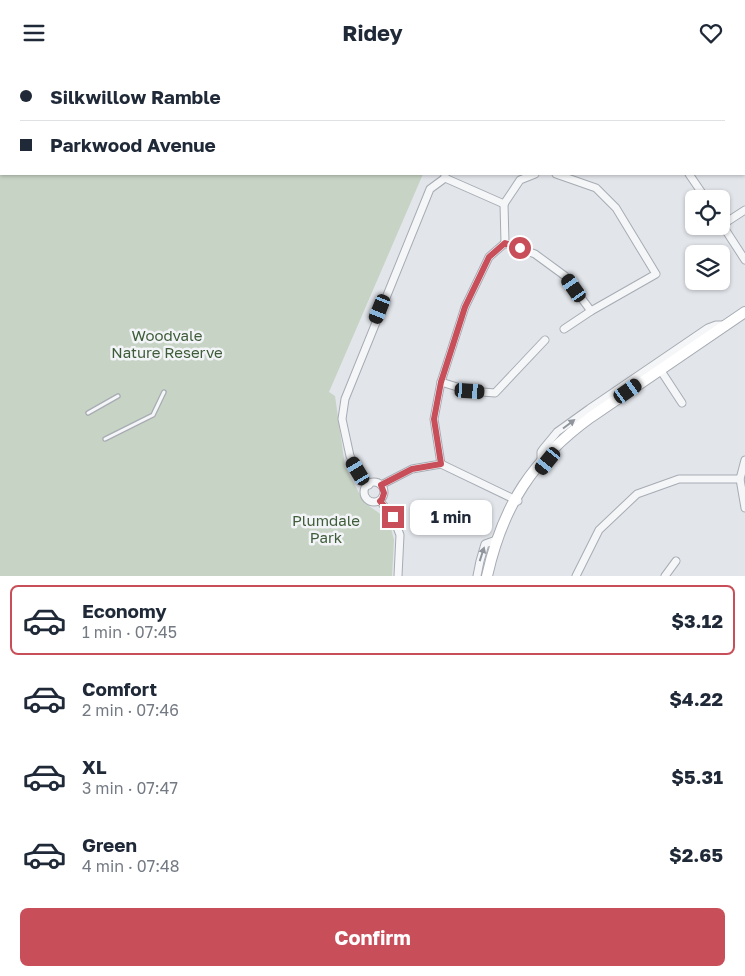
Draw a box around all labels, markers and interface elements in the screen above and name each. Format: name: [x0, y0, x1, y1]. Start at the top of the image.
icon: menu: [20, 19, 48, 47]
text: Ridey: [342, 19, 403, 46]
icon: heart: [697, 19, 725, 47]
text: Silkwillow Ramble: [50, 85, 221, 108]
text: Parkwood Avenue: [50, 133, 216, 156]
map controls: [685, 190, 730, 290]
button: locate: [685, 190, 730, 235]
route start: [509, 237, 531, 259]
button: layers: [685, 245, 730, 290]
car: [559, 271, 588, 305]
car: [367, 292, 392, 326]
park label: Woodvale Nature Reserve: [111, 326, 223, 361]
car: [611, 376, 644, 406]
car: [454, 382, 485, 400]
one-way arrow: [562, 419, 576, 429]
car: [532, 445, 563, 477]
car: [343, 454, 372, 488]
callout: 1 min: [410, 499, 493, 535]
route end: [382, 506, 404, 528]
text: 1 min: [431, 507, 471, 527]
park label: Plumdale Park: [292, 511, 360, 546]
one-way arrow: [479, 547, 486, 562]
icon: car: [22, 598, 67, 643]
text: Economy: [82, 599, 167, 622]
text: $3.12: [671, 609, 723, 632]
text: 1 min · 07:45: [82, 622, 177, 642]
icon: car: [22, 676, 67, 721]
text: Comfort: [82, 677, 157, 700]
text: $4.22: [669, 687, 723, 710]
text: 2 min · 07:46: [82, 700, 179, 720]
icon: car: [22, 754, 67, 799]
text: XL: [82, 755, 107, 778]
text: $5.31: [671, 765, 723, 788]
text: 3 min · 07:47: [82, 778, 178, 798]
icon: car: [22, 832, 67, 877]
text: Green: [82, 833, 137, 856]
text: $2.65: [669, 843, 723, 866]
text: 4 min · 07:48: [82, 856, 180, 876]
button: Confirm: [20, 908, 725, 966]

